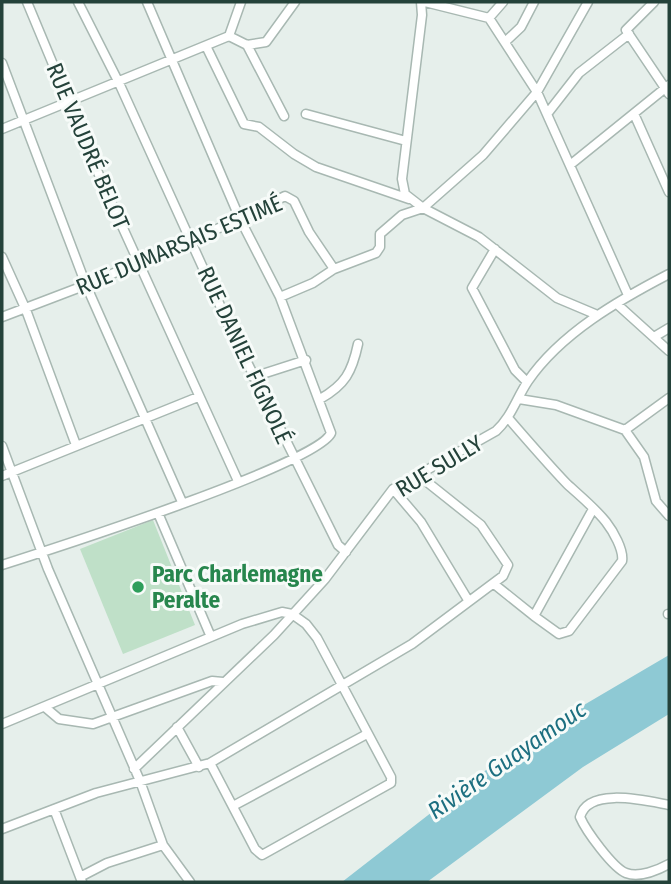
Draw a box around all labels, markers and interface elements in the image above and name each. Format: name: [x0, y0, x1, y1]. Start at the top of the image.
street label: RUE VAUDRÉ BELOT: [40, 58, 137, 234]
street label: RUE DUMARSAIS ESTIMÉ: [71, 188, 286, 301]
street label: RUE DANIEL FIGNOLÉ: [192, 261, 299, 448]
street label: RUE SULLY: [390, 429, 488, 503]
place label: Parc Charlemagne Peralte: [152, 560, 323, 614]
marker: Parc Charlemagne Peralte: [130, 579, 146, 595]
water label: Rivière Guayamouc: [422, 695, 592, 825]

